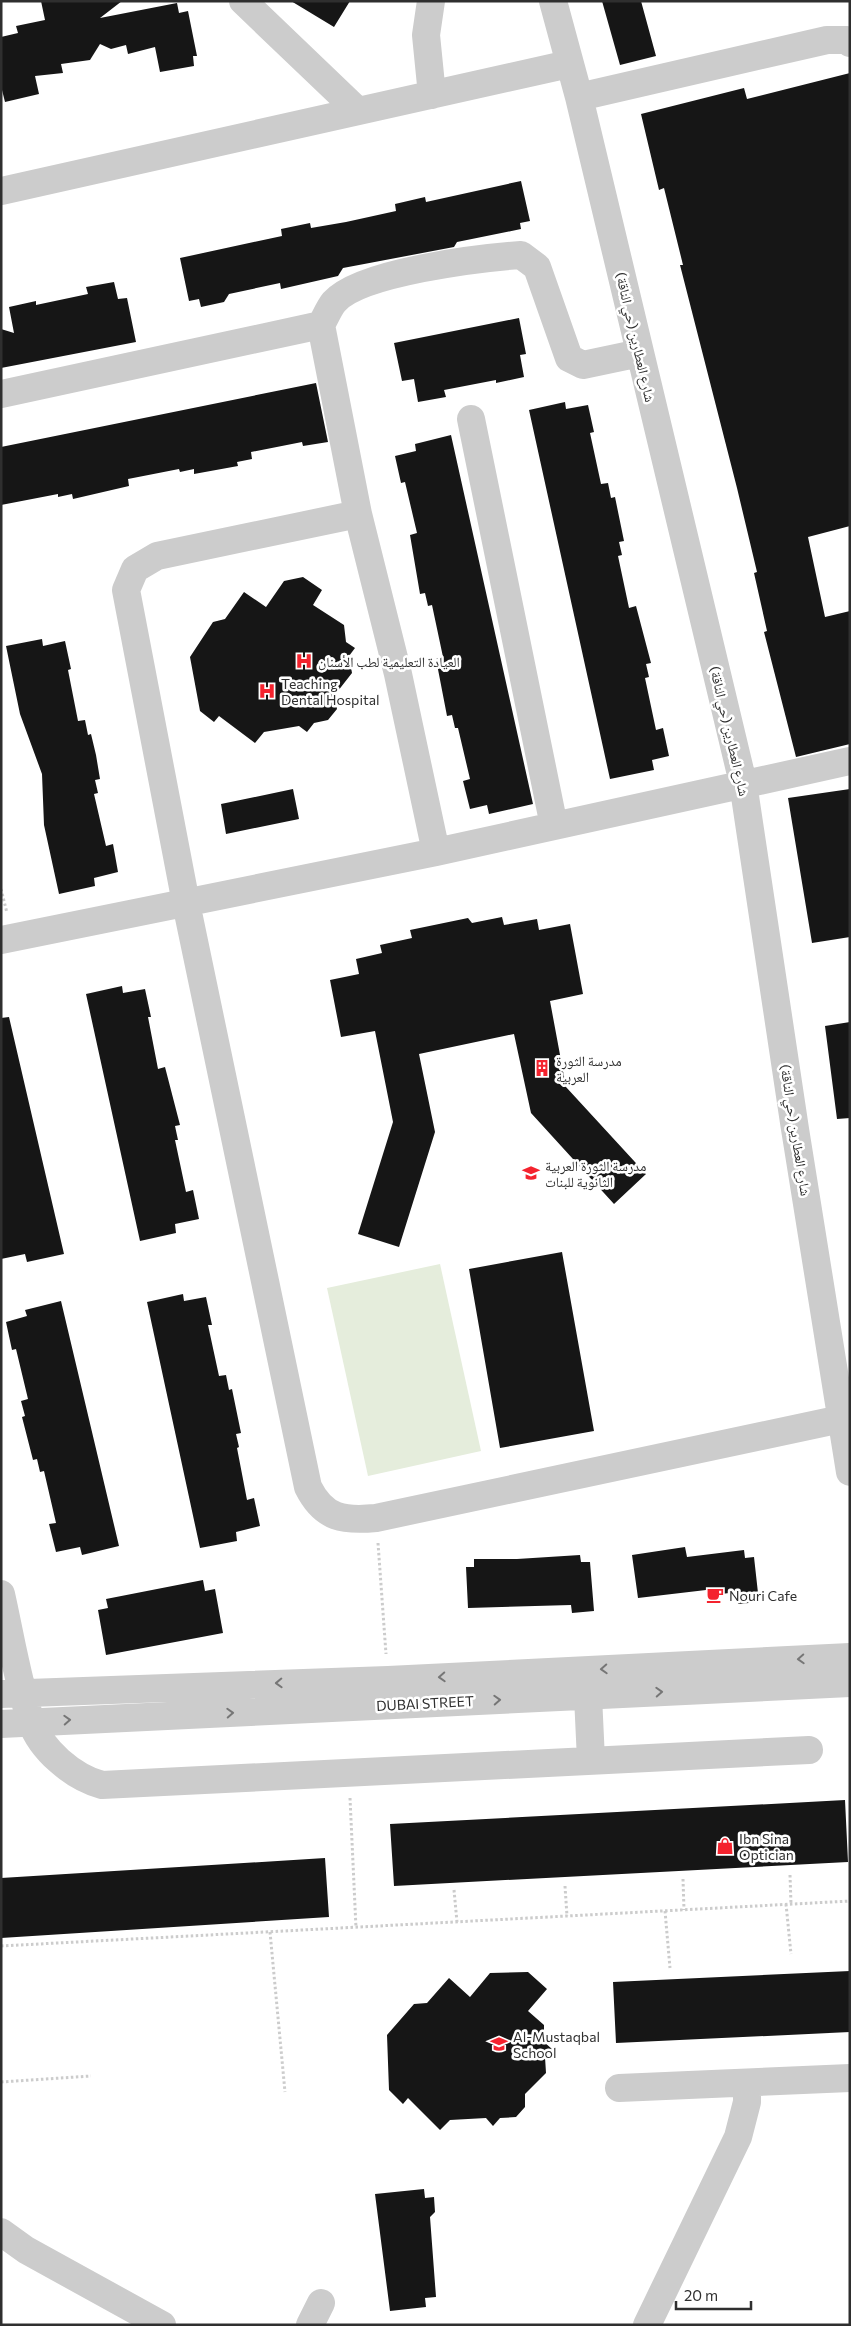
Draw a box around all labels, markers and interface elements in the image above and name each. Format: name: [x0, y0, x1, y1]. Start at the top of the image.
street label: شارع العطارين (حي الناقة): [609, 270, 659, 404]
hospital icon: العيادة التعليمية لطب الأسنان: [294, 651, 314, 671]
place label: العيادة التعليمية لطب الأسنان: [318, 653, 460, 671]
street label: شارع العطارين (حي الناقة): [703, 664, 753, 798]
place label: Teaching Dental Hospital: [281, 675, 380, 708]
hospital icon: Teaching Dental Hospital: [257, 681, 277, 701]
place label: مدرسة الثورة العربية: [556, 1052, 622, 1086]
building icon: مدرسة الثورة العربية: [532, 1058, 552, 1078]
street label: شارع العطارين (حي الناقة): [774, 1063, 815, 1198]
place label: مدرسة الثورة العربية الثانوية للبنات: [545, 1157, 646, 1191]
school or university icon: مدرسة الثورة العربية الثانوية للبنات: [521, 1163, 541, 1183]
cafe icon: Nouri Cafe: [705, 1585, 725, 1605]
place label: Nouri Cafe: [729, 1587, 797, 1604]
one-way arrow: [797, 1654, 805, 1665]
one-way arrow: [600, 1664, 608, 1674]
one-way arrow: [437, 1672, 445, 1683]
one-way arrow: [275, 1678, 283, 1689]
one-way arrow: [655, 1687, 663, 1698]
street label: DUBAI STREET: [376, 1692, 474, 1714]
one-way arrow: [494, 1695, 501, 1705]
one-way arrow: [226, 1707, 234, 1718]
one-way arrow: [64, 1715, 72, 1726]
place label: Ibn Sina Optician: [739, 1830, 794, 1863]
shop icon: Ibn Sina Optician: [715, 1836, 735, 1856]
place label: Al-Mustaqbal School: [513, 2028, 600, 2061]
school or university icon: Al-Mustaqbal School: [489, 2034, 509, 2054]
scale bar: [676, 2278, 751, 2310]
text: 20 m: [684, 2286, 718, 2304]

